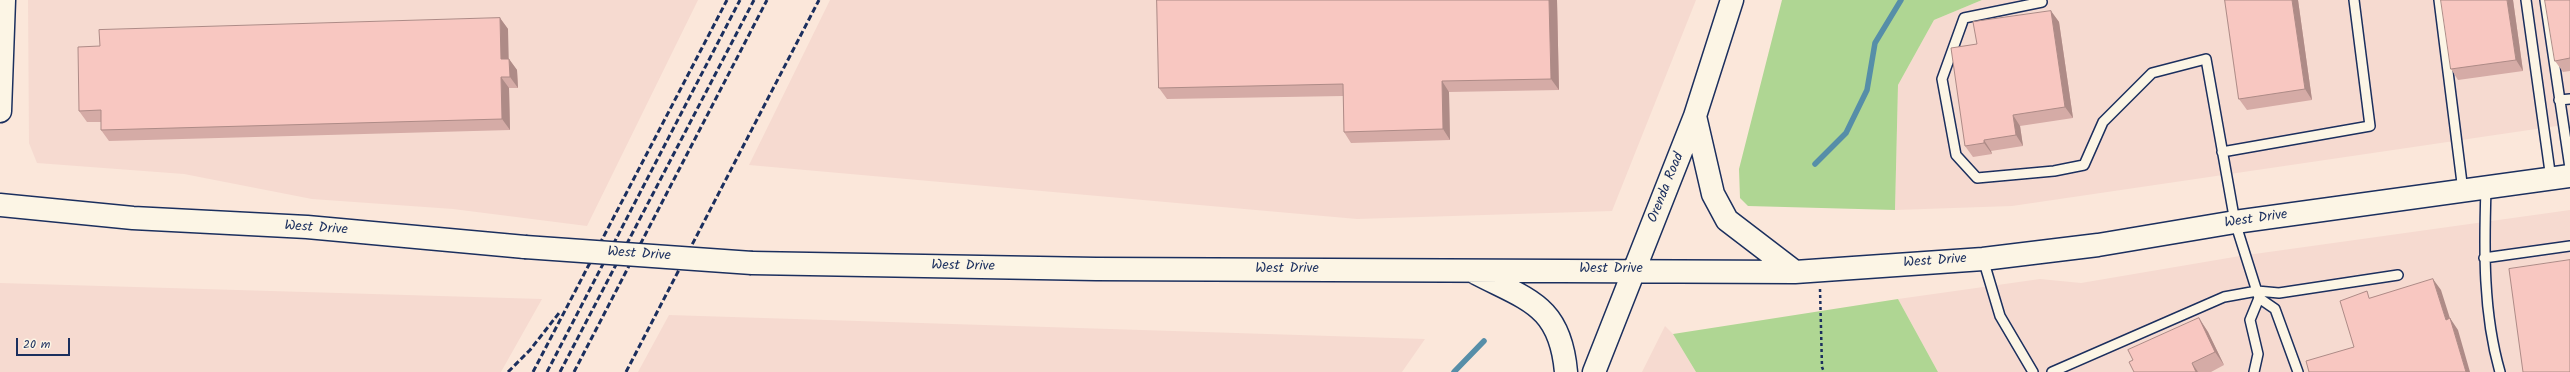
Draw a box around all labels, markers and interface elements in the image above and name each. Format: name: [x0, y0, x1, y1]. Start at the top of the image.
street label: Orenda Road: [1645, 150, 1689, 226]
street label: West Drive: [2223, 207, 2289, 233]
street label: West Drive: [284, 218, 348, 240]
street label: West Drive: [607, 244, 671, 266]
street label: West Drive: [1903, 251, 1967, 273]
street label: West Drive: [931, 258, 995, 276]
street label: West Drive: [1255, 262, 1319, 278]
street label: West Drive: [1579, 262, 1643, 278]
scale bar: [18, 330, 72, 356]
text: 20 m: [23, 335, 50, 354]

